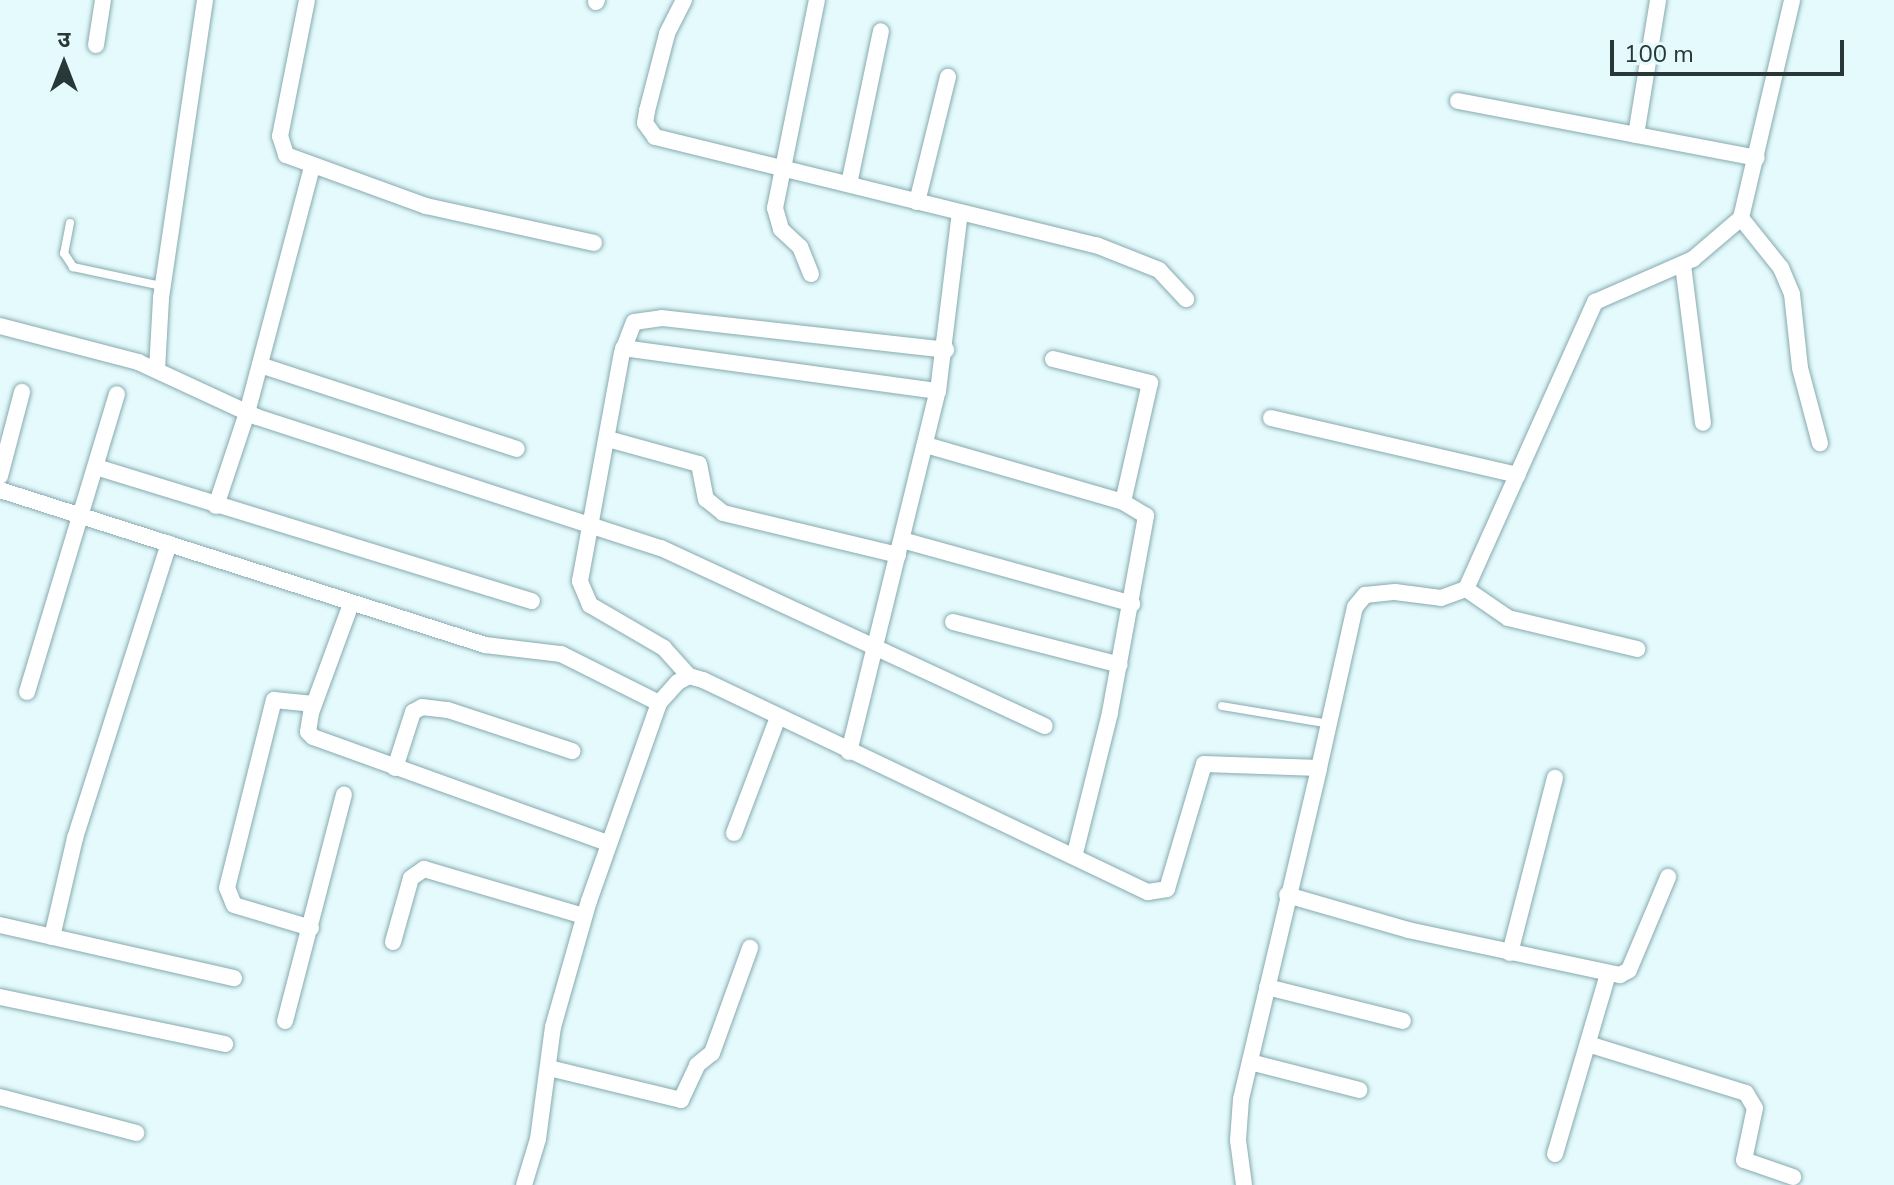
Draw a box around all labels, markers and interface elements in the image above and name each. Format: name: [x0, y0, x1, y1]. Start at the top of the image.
north arrow: [24, 24, 104, 104]
scale bar: [1614, 24, 1848, 74]
text: उ: [58, 25, 70, 55]
text: 100 m: [1624, 38, 1694, 70]

